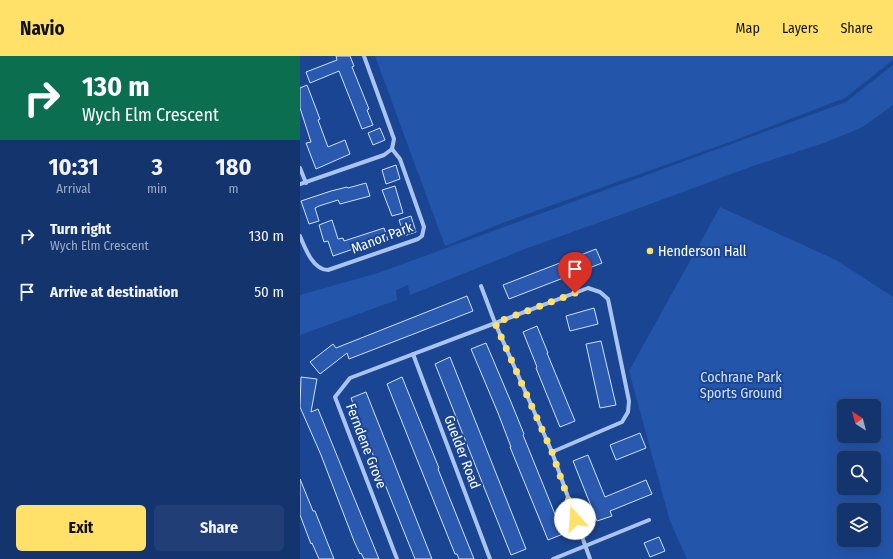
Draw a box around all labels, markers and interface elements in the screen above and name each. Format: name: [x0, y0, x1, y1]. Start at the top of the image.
text: Navio: [20, 17, 65, 40]
text: Map: [736, 20, 760, 37]
text: Layers: [782, 20, 818, 37]
text: Share: [840, 20, 873, 37]
text: 130 m: [82, 70, 150, 103]
icon: right: [16, 72, 68, 124]
text: Wych Elm Crescent: [82, 104, 219, 126]
text: 10:31: [48, 153, 99, 181]
text: 3: [151, 153, 163, 181]
text: 180: [216, 153, 252, 181]
text: Arrival: [56, 181, 91, 196]
text: min: [147, 181, 167, 196]
text: m: [229, 181, 239, 196]
street label: Manor Park: [349, 218, 416, 258]
text: Turn right: [50, 220, 111, 238]
icon: right: [16, 225, 38, 247]
text: 130 m: [249, 227, 284, 245]
text: Wych Elm Crescent: [50, 238, 149, 253]
place label: Henderson Hall: [658, 243, 747, 260]
marker: Henderson Hall: [645, 246, 655, 256]
pin: [558, 252, 592, 293]
icon: arrive: [564, 258, 586, 280]
icon: arrive: [16, 281, 38, 303]
text: Arrive at destination: [50, 283, 178, 301]
text: 50 m: [254, 283, 284, 301]
park label: Cochrane Park Sports Ground: [700, 369, 782, 402]
north arrow: [837, 399, 881, 443]
map controls: [837, 399, 881, 547]
street label: Ferndene Grove: [342, 401, 390, 491]
street label: Guelder Road: [440, 413, 484, 491]
button: search: [837, 451, 881, 495]
position arrow: [554, 498, 596, 540]
button: layers: [837, 503, 881, 547]
button: Exit: [16, 505, 146, 551]
button: Share: [154, 505, 284, 551]

